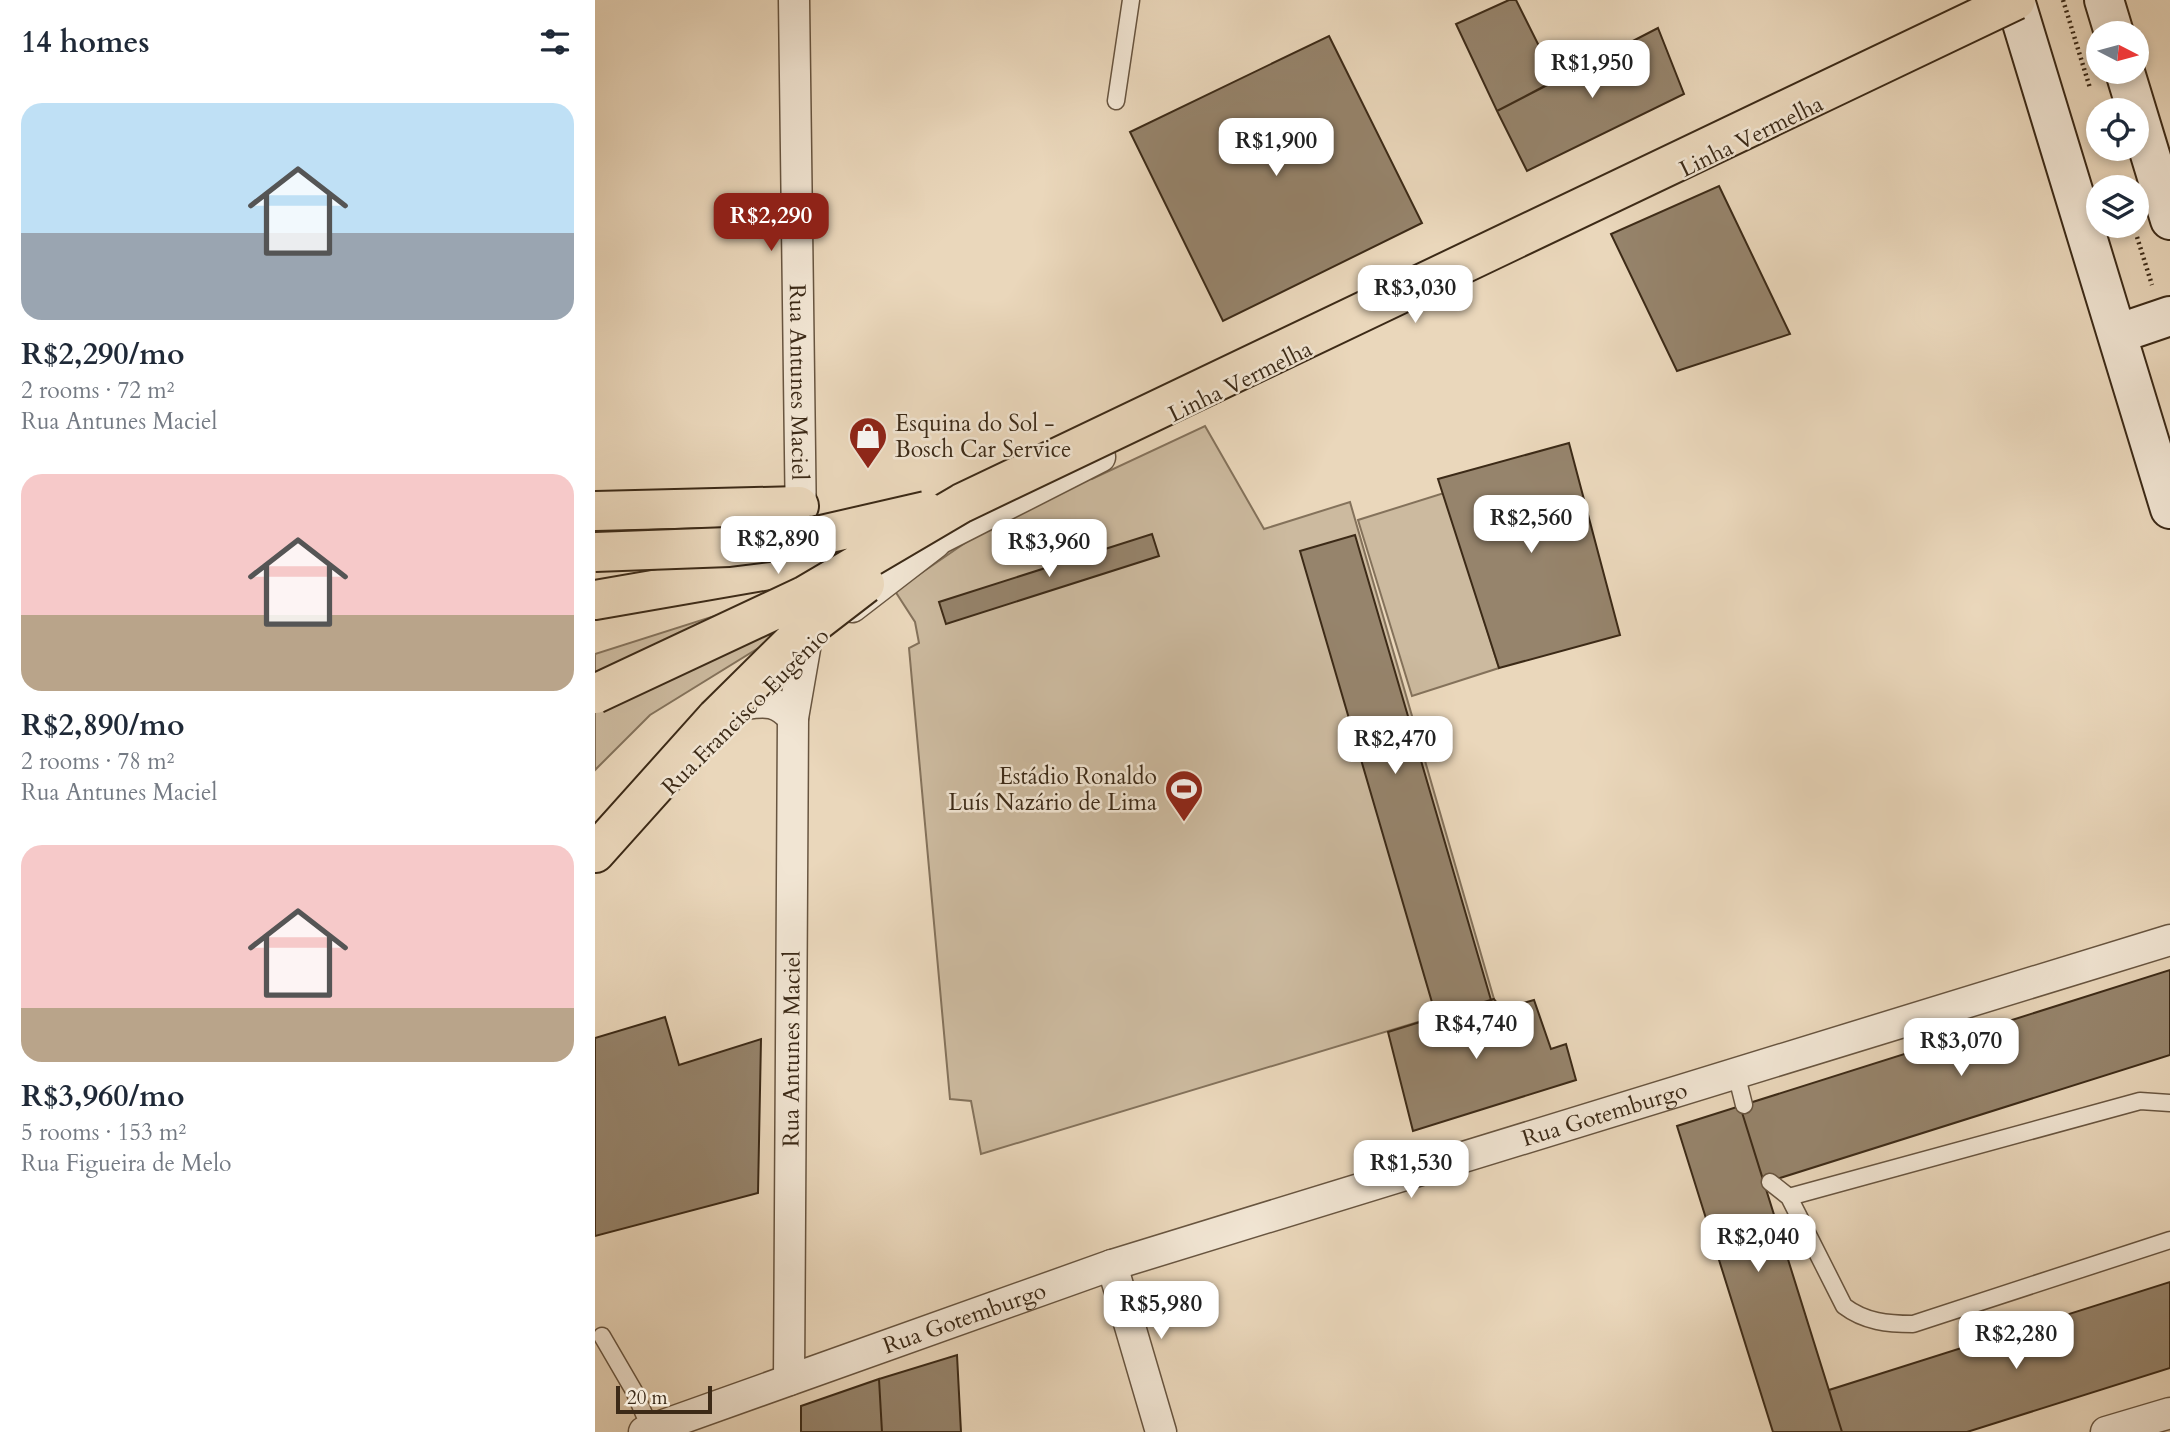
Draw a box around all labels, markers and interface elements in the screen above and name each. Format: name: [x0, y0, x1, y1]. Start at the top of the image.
north arrow: [2086, 21, 2149, 84]
map controls: [2086, 21, 2149, 238]
text: 14 homes: [21, 22, 150, 63]
icon: filters: [536, 23, 574, 61]
pin: R$1,950: [1527, 41, 1657, 100]
text: R$1,950: [1551, 47, 1633, 78]
street label: Linha Vermelha: [1674, 88, 1828, 185]
button: locate: [2086, 98, 2149, 161]
pin: R$1,900: [1211, 118, 1341, 178]
text: R$1,900: [1235, 125, 1317, 156]
icon: home: [235, 148, 361, 274]
button: layers: [2086, 175, 2149, 238]
pin: R$2,290: [706, 194, 836, 253]
text: R$2,290: [730, 200, 812, 231]
pin: R$3,030: [1350, 266, 1480, 325]
text: R$3,030: [1374, 272, 1456, 303]
street label: Rua Antunes Maciel: [782, 284, 815, 481]
street label: Linha Vermelha: [1163, 333, 1317, 430]
text: R$2,290/mo: [21, 334, 184, 375]
text: 2 rooms · 72 m²: [21, 375, 174, 406]
text: Rua Antunes Maciel: [21, 406, 217, 437]
place label: Esquina do Sol - Bosch Car Service: [895, 408, 1072, 465]
shop icon: Esquina do Sol - Bosch Car Service: [847, 415, 889, 470]
pin: R$2,560: [1466, 496, 1596, 555]
text: R$2,560: [1490, 502, 1572, 533]
pin: R$2,890: [713, 516, 843, 576]
icon: home: [235, 519, 361, 645]
pin: R$3,960: [984, 520, 1114, 579]
text: R$2,890: [737, 523, 819, 554]
text: R$3,960: [1008, 526, 1090, 557]
street label: Rua Francisco Eugênio: [655, 621, 836, 802]
text: R$2,890/mo: [21, 705, 184, 746]
pin: R$2,470: [1330, 716, 1460, 776]
text: R$2,470: [1354, 723, 1436, 754]
text: 2 rooms · 78 m²: [21, 746, 174, 777]
place label: Estádio Ronaldo Luís Nazário de Lima: [948, 761, 1157, 818]
sports icon: Estádio Ronaldo Luís Nazário de Lima: [1163, 768, 1205, 823]
text: Rua Antunes Maciel: [21, 777, 217, 808]
icon: home: [235, 890, 361, 1016]
street label: Rua Antunes Maciel: [775, 951, 808, 1147]
pin: R$4,740: [1411, 1002, 1541, 1061]
text: R$4,740: [1435, 1008, 1517, 1039]
pin: R$3,070: [1896, 1018, 2026, 1078]
text: R$3,070: [1920, 1025, 2002, 1056]
street label: Rua Gotemburgo: [1518, 1074, 1691, 1154]
text: R$3,960/mo: [21, 1076, 184, 1117]
text: 5 rooms · 153 m²: [21, 1117, 186, 1148]
pin: R$1,530: [1346, 1140, 1476, 1200]
text: R$1,530: [1370, 1147, 1452, 1178]
text: Rua Figueira de Melo: [21, 1148, 231, 1179]
pin: R$2,040: [1693, 1214, 1823, 1274]
text: R$2,040: [1717, 1221, 1799, 1252]
street label: Rua Gotemburgo: [879, 1275, 1050, 1362]
pin: R$5,980: [1096, 1282, 1226, 1341]
text: R$5,980: [1120, 1288, 1202, 1319]
pin: R$2,280: [1951, 1312, 2081, 1371]
text: R$2,280: [1975, 1318, 2057, 1349]
scale bar: [616, 1383, 712, 1415]
text: 20 m: [627, 1385, 668, 1411]

